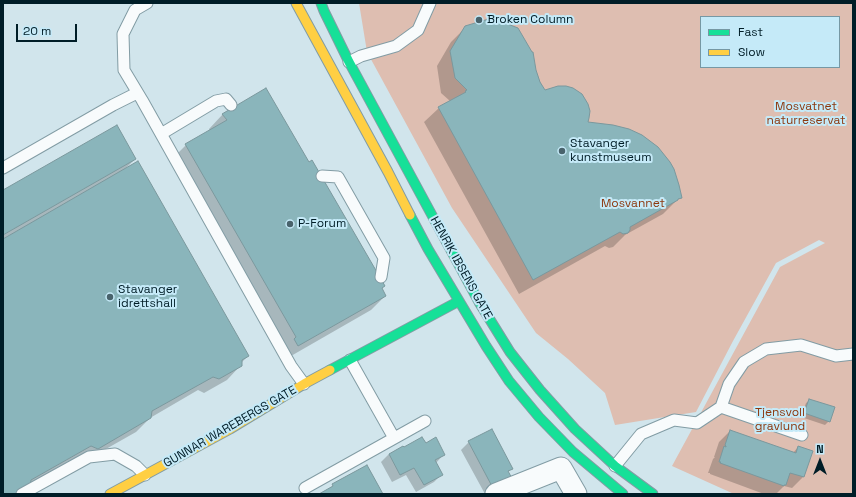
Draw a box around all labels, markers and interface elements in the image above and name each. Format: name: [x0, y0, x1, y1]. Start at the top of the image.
place label: Broken Column: [487, 13, 573, 27]
marker: Broken Column: [474, 15, 484, 25]
scale bar: [18, 16, 79, 42]
legend: [700, 16, 840, 68]
text: 20 m: [23, 23, 51, 39]
text: Fast: [738, 24, 763, 40]
text: Slow: [738, 44, 765, 60]
park label: Mosvatnet naturreservat: [767, 100, 845, 128]
place label: Stavanger kunstmuseum: [570, 137, 652, 165]
marker: Stavanger kunstmuseum: [557, 146, 567, 156]
park label: Mosvannet: [601, 197, 665, 211]
street label: HENRIK IBSENS GATE: [427, 214, 495, 322]
place label: P-Forum: [298, 217, 346, 231]
marker: P-Forum: [285, 219, 295, 229]
place label: Stavanger idrettshall: [118, 283, 177, 311]
marker: Stavanger idrettshall: [105, 292, 115, 302]
street label: GUNNAR WAREBERGS GATE: [161, 383, 299, 471]
park label: Tjensvoll gravlund: [755, 406, 805, 434]
north arrow: [800, 441, 840, 481]
text: N: [816, 442, 824, 456]

